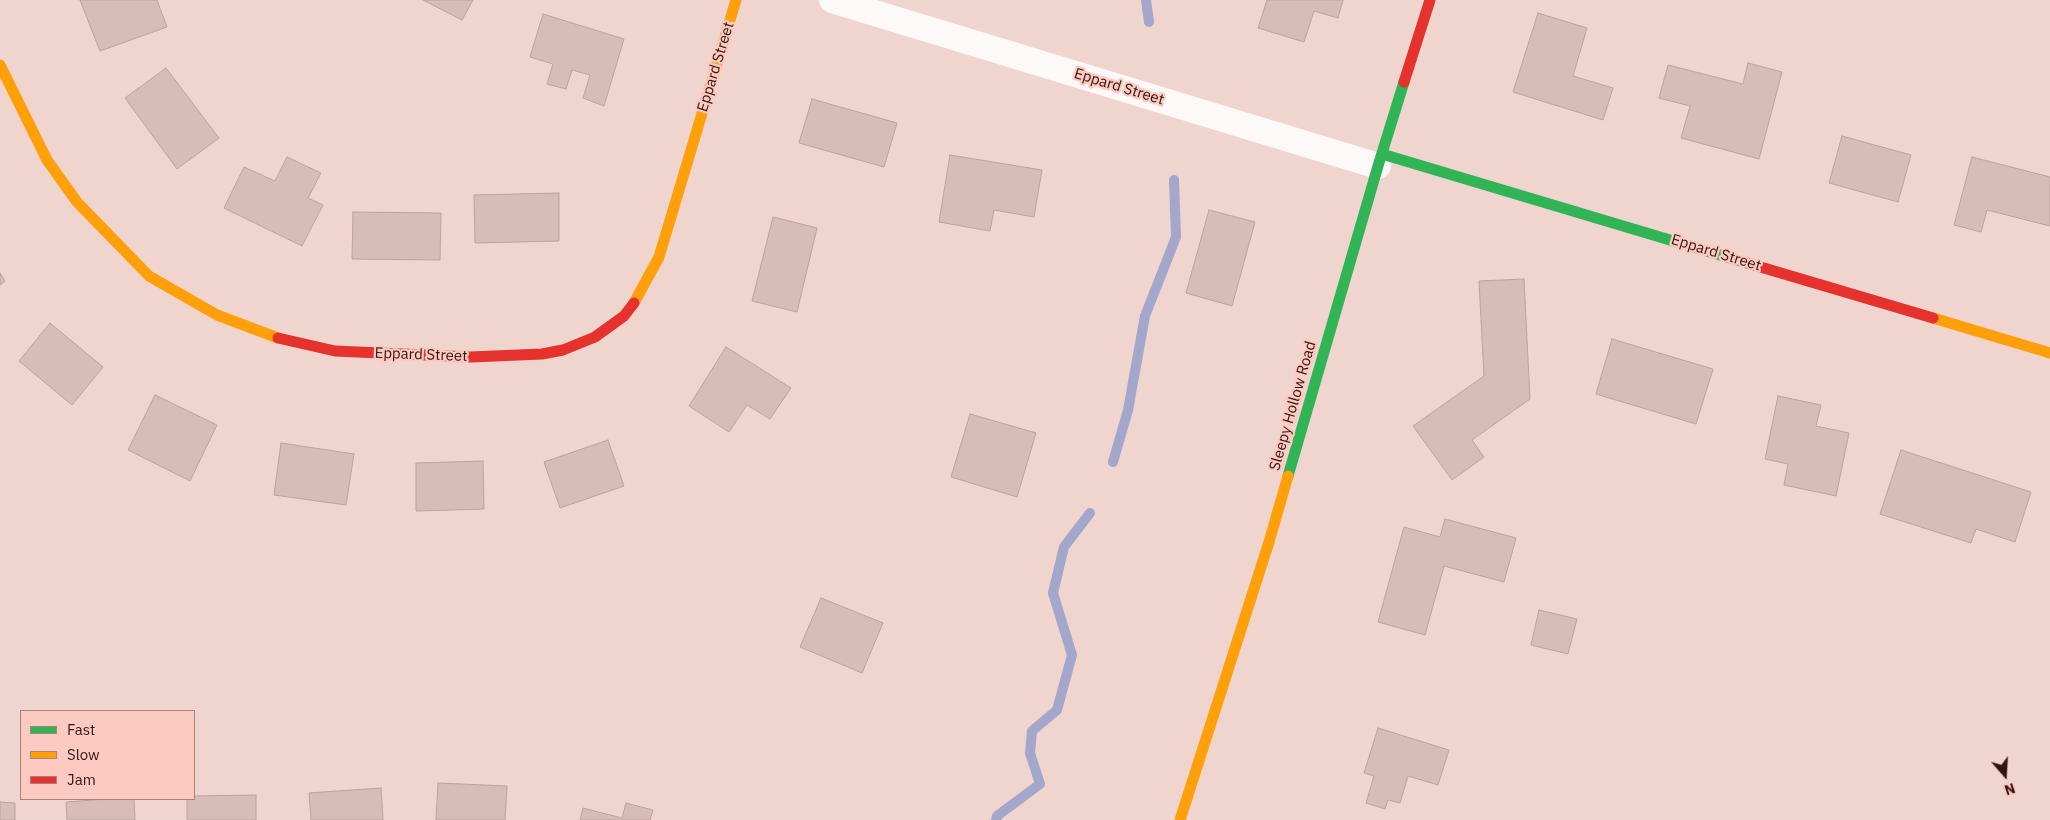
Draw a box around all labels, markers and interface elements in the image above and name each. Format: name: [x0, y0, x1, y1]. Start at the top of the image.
street label: Eppard Street: [694, 20, 738, 114]
street label: Eppard Street: [1072, 65, 1166, 109]
street label: Eppard Street: [1669, 231, 1763, 275]
street label: Sleepy Hollow Road: [1266, 339, 1320, 473]
street label: Eppard Street: [374, 344, 468, 366]
legend: [20, 710, 195, 800]
text: Fast: [67, 720, 95, 739]
text: Slow: [67, 745, 100, 764]
north arrow: [1980, 750, 2030, 800]
text: Jam: [67, 770, 96, 789]
text: N: [2002, 779, 2018, 799]

